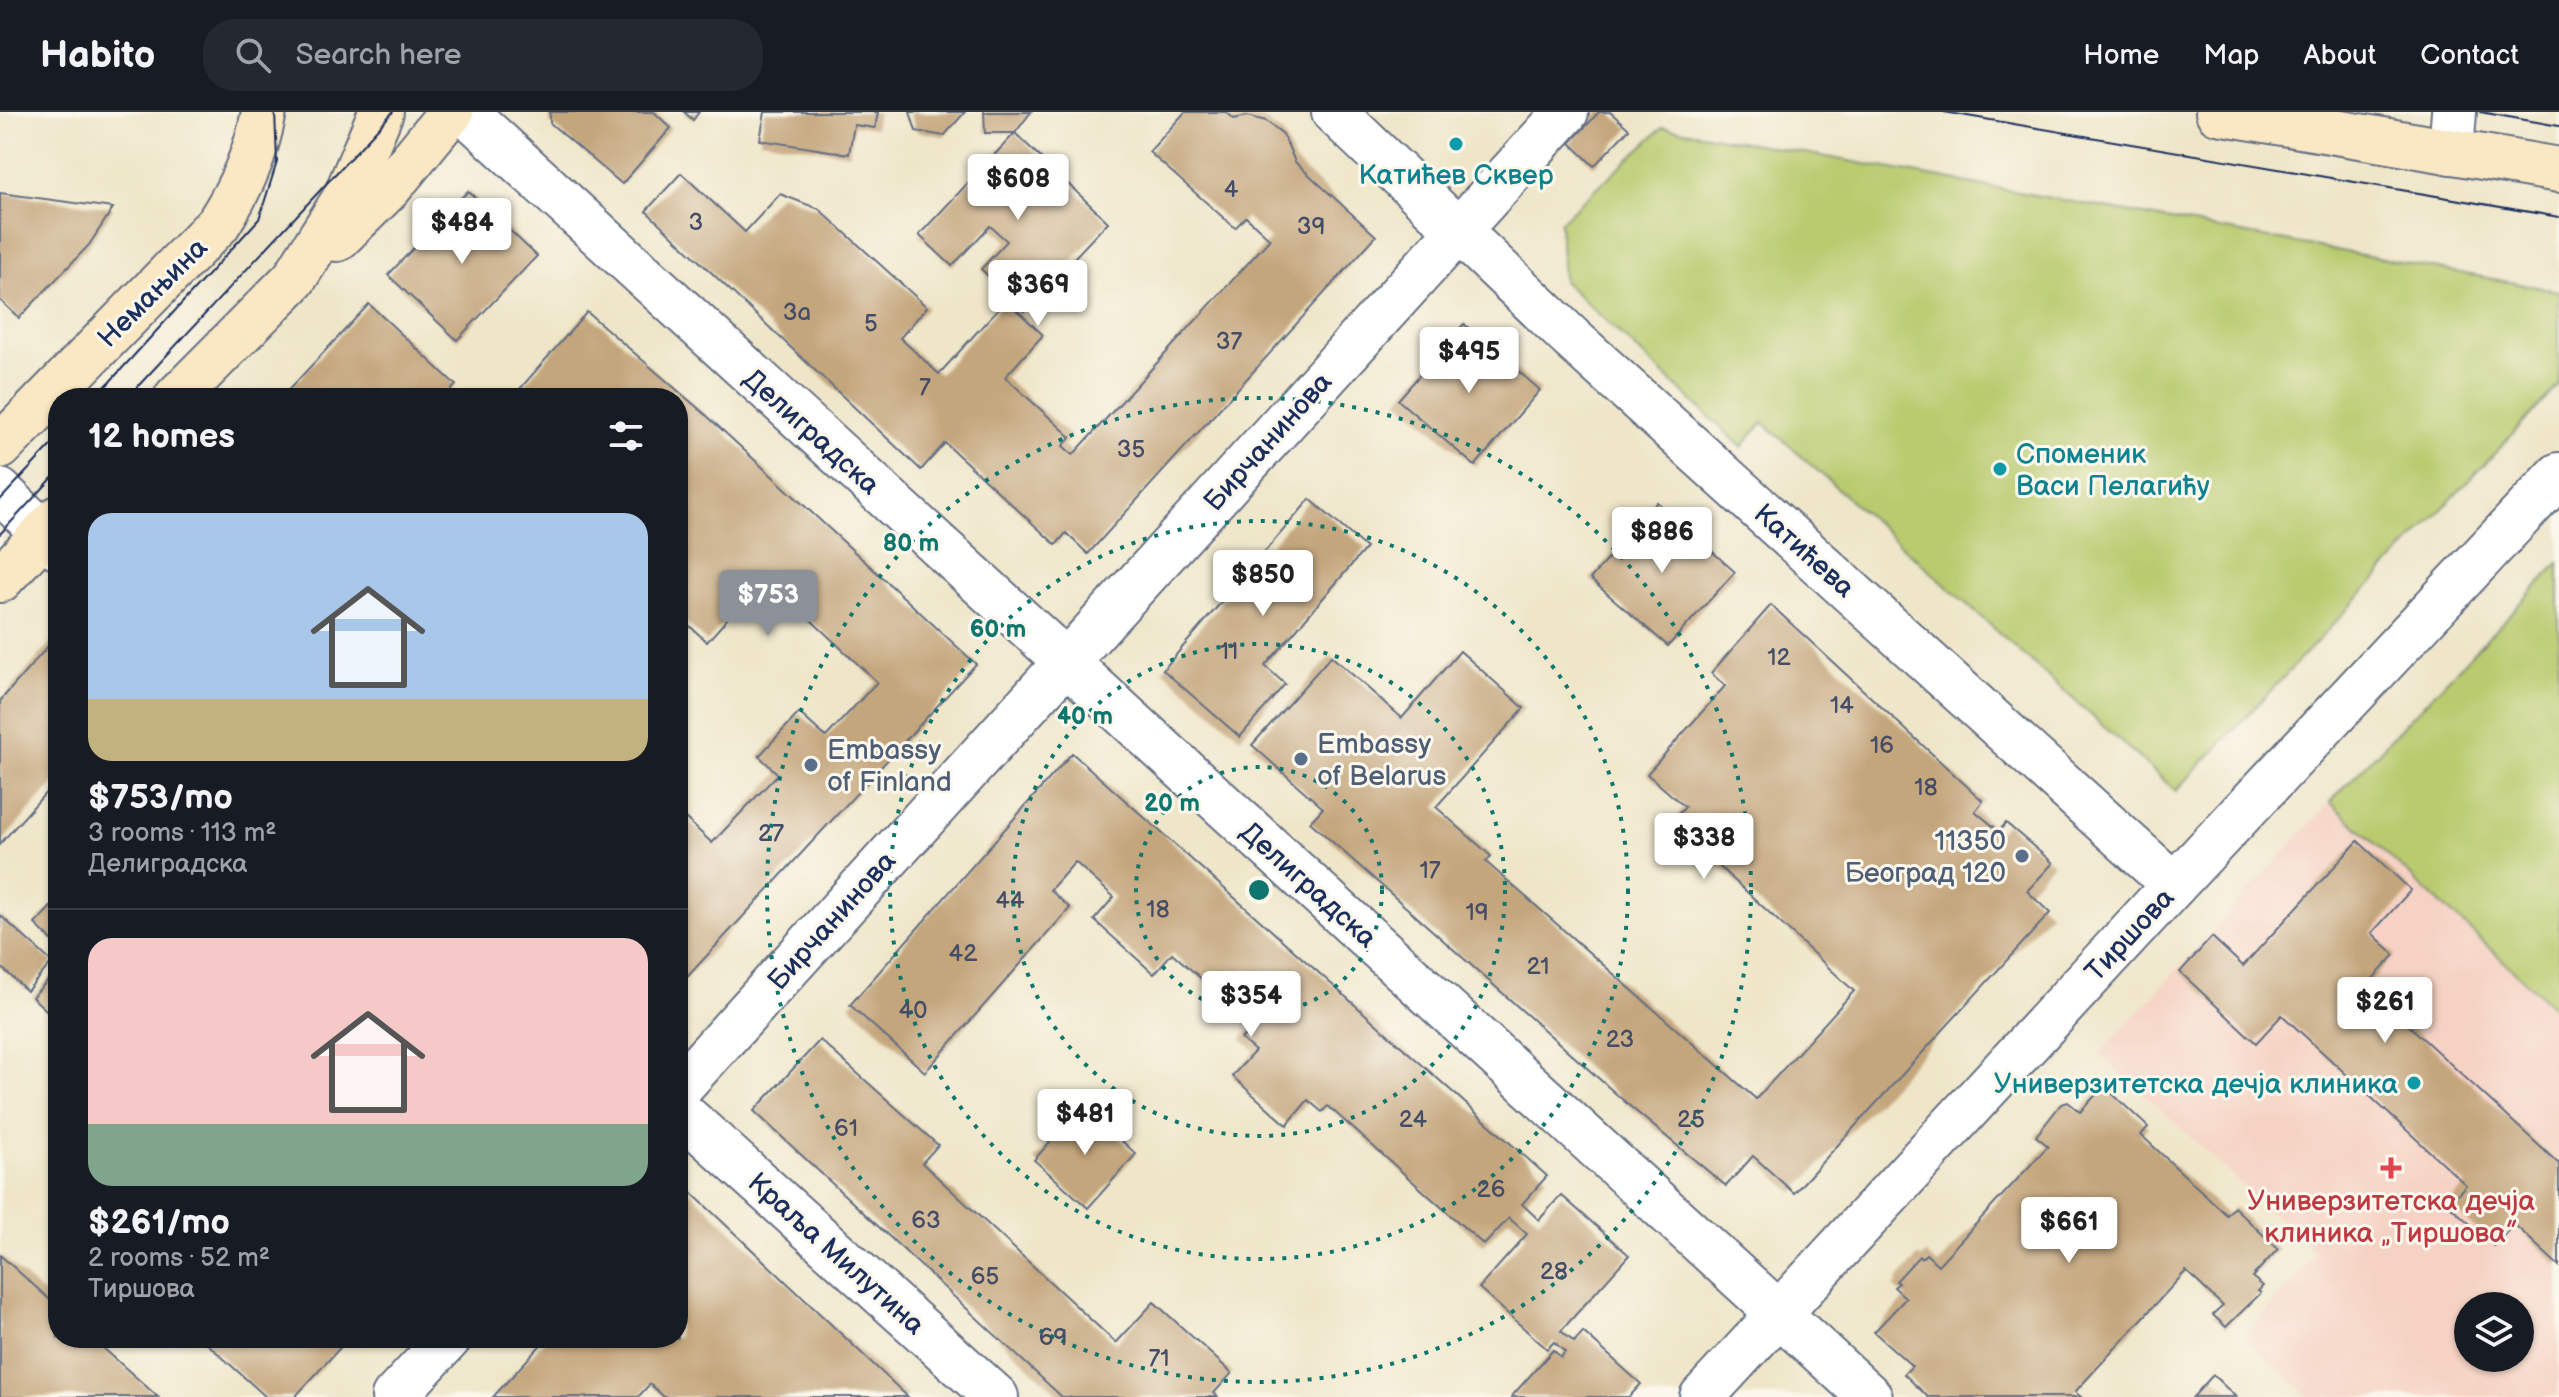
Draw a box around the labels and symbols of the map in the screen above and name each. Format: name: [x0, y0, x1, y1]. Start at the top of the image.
marker: Катићев Сквер: [1447, 135, 1465, 153]
pin: $608: [971, 154, 1065, 222]
place label: Катићев Сквер: [1359, 159, 1554, 192]
house number: 4: [1224, 175, 1239, 204]
pin: $484: [415, 198, 509, 266]
house number: 3: [689, 208, 703, 237]
house number: 39: [1297, 212, 1325, 241]
street label: Немањина: [91, 231, 215, 355]
pin: $369: [991, 260, 1085, 328]
house number: 3a: [783, 298, 811, 327]
house number: 5: [864, 309, 878, 338]
house number: 37: [1216, 327, 1242, 356]
pin: $495: [1422, 327, 1516, 395]
street label: Делиградска: [736, 362, 886, 502]
street label: Бирчанинова: [1197, 366, 1339, 518]
house number: 7: [919, 373, 931, 402]
house number: 35: [1117, 435, 1145, 464]
place label: Споменик Васи Пелагићу: [2016, 438, 2210, 503]
marker: Споменик Васи Пелагићу: [1991, 460, 2009, 478]
street label: Катићева: [1747, 497, 1861, 605]
pin: $886: [1615, 507, 1709, 575]
text: 80 m: [883, 529, 939, 558]
pin: $850: [1216, 550, 1310, 618]
pin: $753: [721, 570, 815, 638]
text: 60 m: [970, 615, 1026, 644]
house number: 11: [1220, 637, 1238, 666]
house number: 12: [1767, 643, 1791, 672]
house number: 14: [1830, 691, 1854, 720]
text: 40 m: [1057, 702, 1113, 731]
place label: Embassy of Belarus: [1317, 728, 1446, 793]
house number: 16: [1870, 731, 1894, 760]
place label: Embassy of Finland: [827, 734, 952, 799]
marker: Embassy of Belarus: [1292, 750, 1310, 768]
marker: Embassy of Finland: [802, 756, 820, 774]
house number: 18: [1914, 773, 1938, 802]
text: 20 m: [1144, 789, 1200, 818]
pin: $338: [1657, 813, 1751, 881]
street label: Делиградска: [1233, 815, 1383, 955]
house number: 27: [758, 819, 784, 848]
place label: 11350 Београд 120: [1845, 825, 2006, 890]
street label: Бирчанинова: [761, 845, 903, 997]
marker: 11350 Београд 120: [2013, 847, 2031, 865]
house number: 17: [1419, 856, 1441, 885]
centre of rings: [1245, 876, 1273, 904]
street label: Тиршова: [2079, 881, 2182, 988]
house number: 44: [995, 886, 1025, 915]
house number: 18: [1146, 895, 1170, 924]
house number: 19: [1465, 898, 1489, 927]
house number: 42: [949, 939, 977, 968]
house number: 21: [1526, 952, 1550, 981]
pin: $354: [1204, 971, 1298, 1039]
pin: $261: [2338, 977, 2432, 1045]
house number: 40: [899, 996, 927, 1025]
house number: 23: [1606, 1025, 1634, 1054]
place label: Универзитетска дечја клиника: [1994, 1068, 2398, 1101]
marker: Универзитетска дечја клиника: [2405, 1074, 2423, 1092]
pin: $481: [1038, 1089, 1132, 1157]
house number: 24: [1399, 1105, 1428, 1134]
house number: 25: [1677, 1105, 1705, 1134]
house number: 61: [834, 1114, 858, 1143]
marker: Универзитетска дечја клиника „Тиршова”: [2380, 1157, 2402, 1179]
street label: Краља Милутина: [741, 1166, 931, 1342]
house number: 26: [1477, 1175, 1505, 1204]
place label: Универзитетска дечја клиника „Тиршова”: [2247, 1185, 2535, 1250]
pin: $661: [2022, 1197, 2116, 1265]
house number: 63: [911, 1206, 941, 1235]
house number: 28: [1540, 1257, 1568, 1286]
house number: 65: [971, 1262, 999, 1291]
house number: 69: [1039, 1323, 1067, 1352]
house number: 71: [1148, 1344, 1170, 1373]

